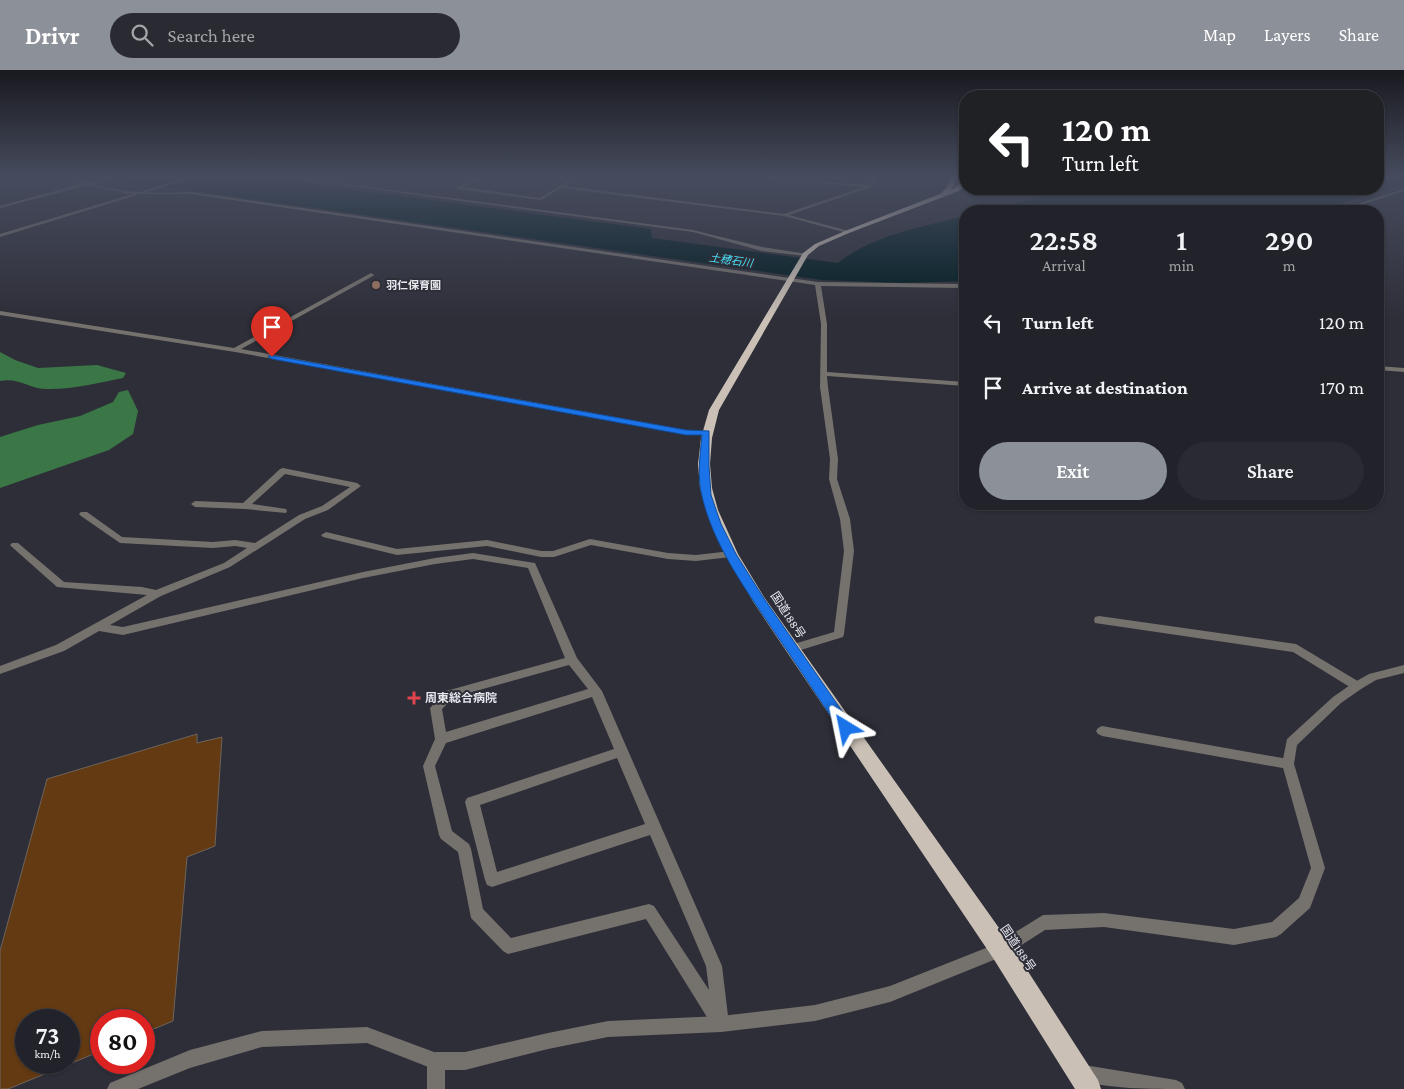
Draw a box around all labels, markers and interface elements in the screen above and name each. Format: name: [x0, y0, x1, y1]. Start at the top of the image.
search box: [110, 13, 460, 58]
icon: search: [128, 21, 156, 49]
text: Drivr: [25, 22, 80, 49]
text: Search here: [168, 25, 255, 46]
text: Map: [1203, 25, 1236, 45]
text: Layers: [1264, 25, 1311, 45]
text: Share: [1339, 25, 1379, 45]
icon: left: [979, 110, 1044, 175]
text: 120 m: [1062, 110, 1151, 149]
text: Turn left: [1062, 151, 1139, 176]
text: 22:58: [1030, 223, 1098, 256]
text: 1: [1176, 223, 1187, 256]
text: 290: [1265, 223, 1313, 256]
water label: 土穂石川: [708, 251, 755, 269]
text: Arrival: [1042, 257, 1086, 274]
text: min: [1169, 257, 1194, 274]
text: m: [1283, 257, 1296, 274]
marker: 羽仁保育園: [370, 279, 382, 291]
place label: 羽仁保育園: [386, 279, 441, 291]
pin: [251, 306, 293, 357]
icon: left: [979, 309, 1007, 337]
text: Turn left: [1022, 312, 1094, 333]
text: 120 m: [1319, 312, 1364, 333]
icon: arrive: [258, 313, 286, 341]
icon: arrive: [979, 374, 1007, 402]
text: Arrive at destination: [1022, 377, 1188, 398]
text: 170 m: [1320, 377, 1364, 398]
button: Exit: [979, 442, 1167, 500]
button: Share: [1177, 442, 1364, 500]
street label: 国道188号: [768, 589, 808, 641]
marker: 周東総合病院: [407, 691, 421, 705]
place label: 周東総合病院: [425, 691, 497, 705]
position arrow: [819, 701, 871, 753]
street label: 国道188号: [997, 922, 1039, 974]
speed limit sign: 80: [90, 1009, 155, 1074]
text: 73: [35, 1022, 60, 1049]
text: km/h: [35, 1047, 60, 1061]

